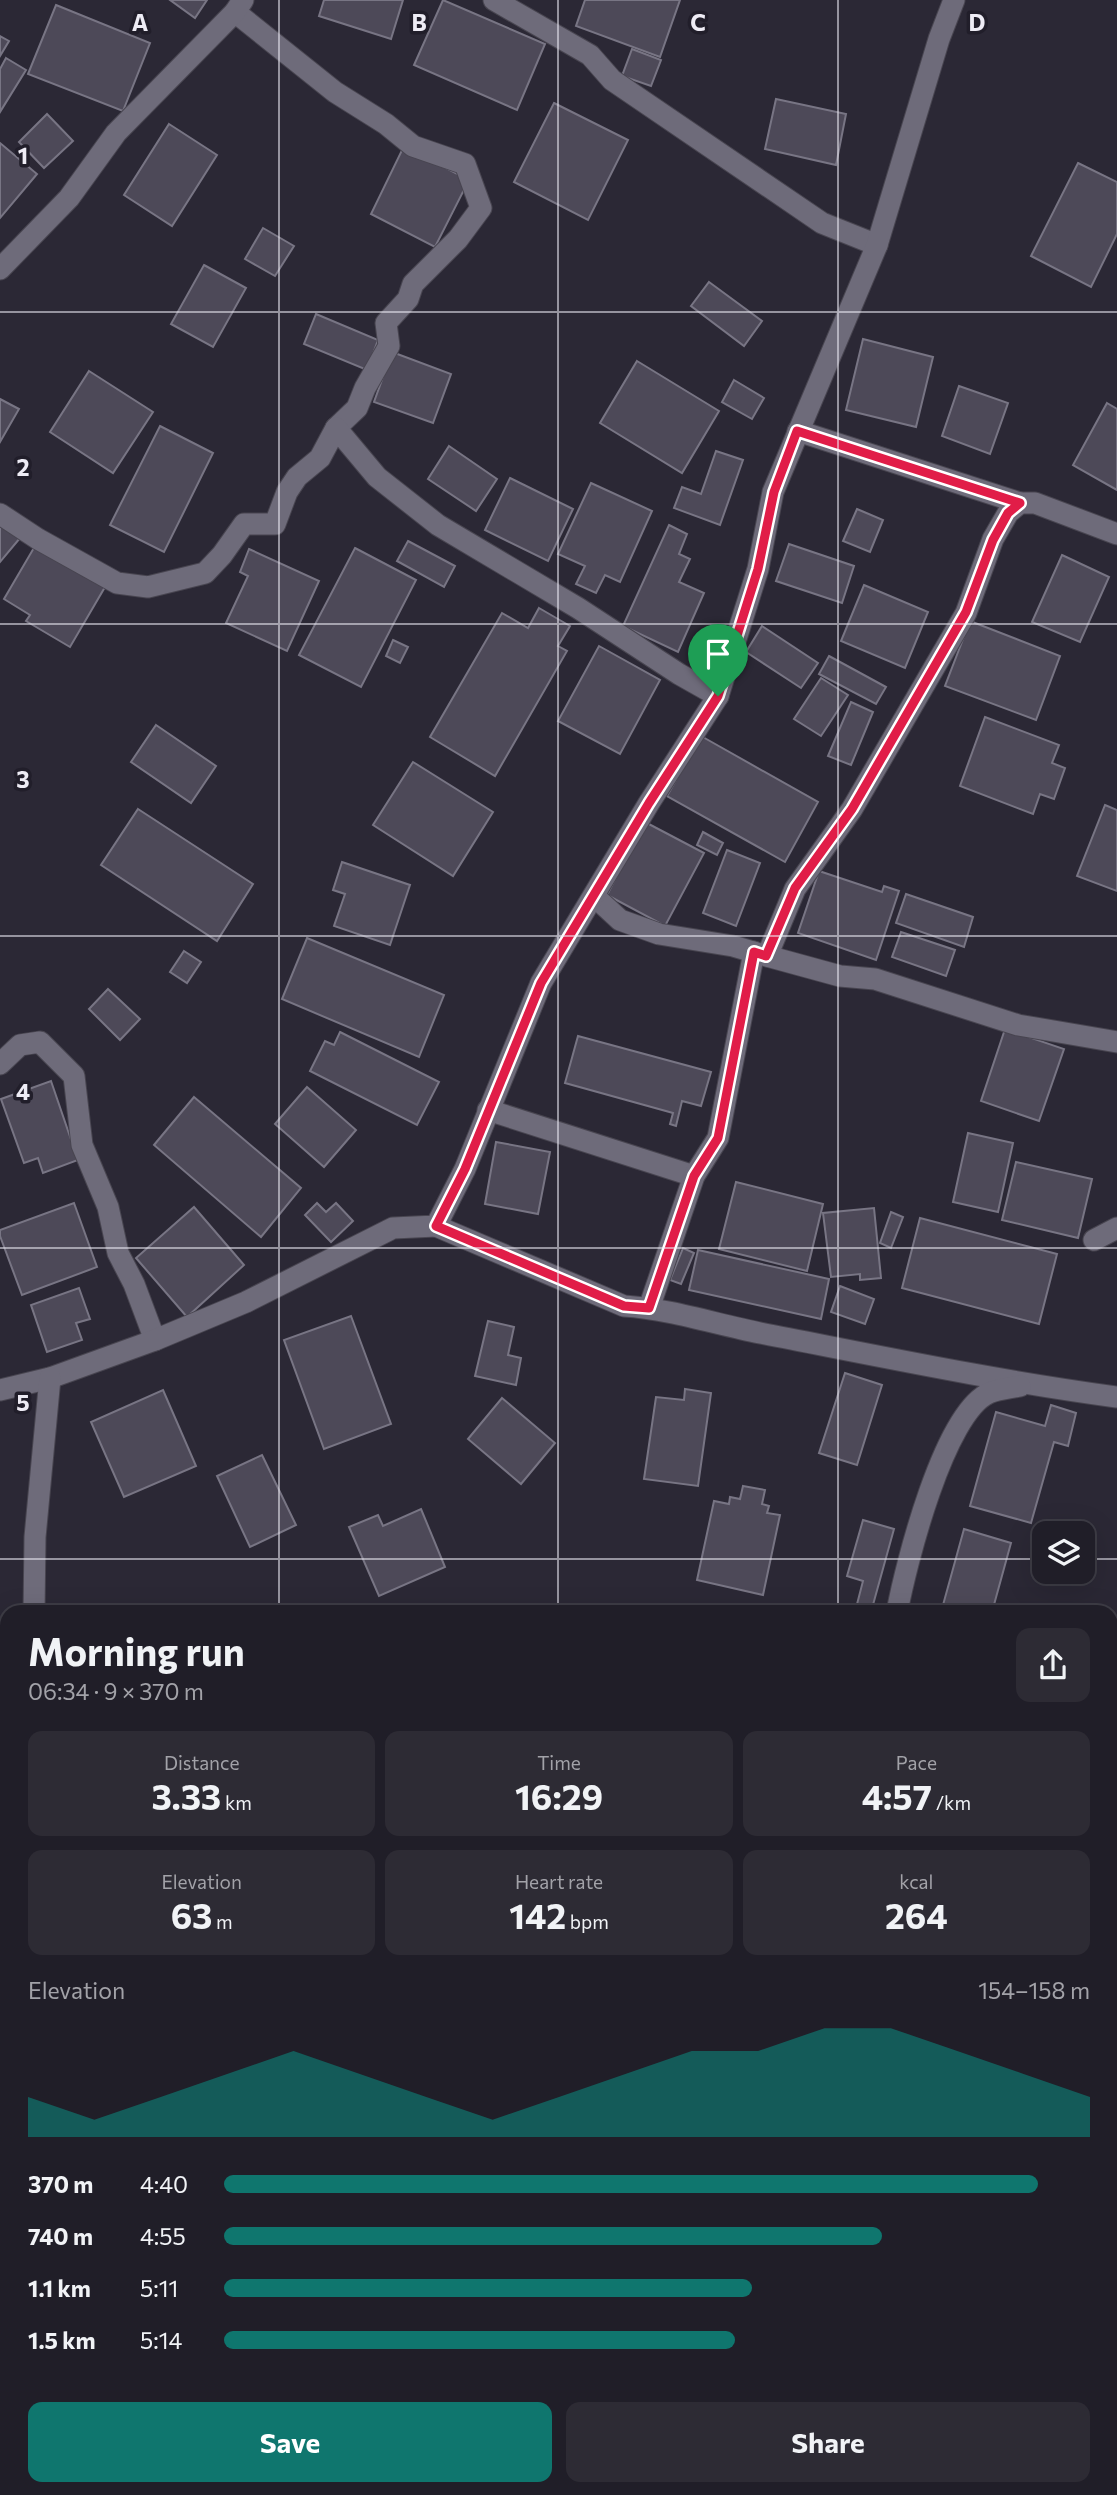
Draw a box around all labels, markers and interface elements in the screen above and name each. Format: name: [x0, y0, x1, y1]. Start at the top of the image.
text: A: [132, 8, 149, 36]
text: B: [411, 8, 427, 36]
text: C: [690, 8, 706, 36]
text: D: [969, 8, 986, 36]
text: 1: [18, 141, 28, 169]
text: 2: [16, 453, 30, 481]
pin: [688, 624, 748, 696]
icon: arrive: [699, 635, 737, 673]
text: 3: [16, 765, 30, 793]
text: 4: [16, 1077, 30, 1105]
text: 5: [16, 1388, 30, 1416]
map controls: [1032, 1521, 1095, 1584]
button: layers: [1032, 1521, 1095, 1584]
text: Morning run: [28, 1627, 245, 1674]
button: share: [1016, 1628, 1090, 1702]
text: 06:34 · 9 × 370 m: [28, 1677, 204, 1705]
text: Distance: [164, 1751, 239, 1774]
text: Time: [537, 1751, 581, 1774]
text: Pace: [896, 1751, 937, 1774]
text: 3.33: [152, 1774, 221, 1817]
text: 16:29: [515, 1774, 603, 1817]
text: 4:57: [862, 1774, 932, 1817]
text: km: [221, 1791, 252, 1814]
text: /km: [932, 1791, 971, 1814]
text: Elevation: [162, 1870, 242, 1893]
text: Heart rate: [515, 1870, 603, 1893]
text: kcal: [899, 1870, 933, 1893]
text: 63: [171, 1893, 212, 1936]
text: 142: [509, 1893, 566, 1936]
text: 264: [885, 1893, 948, 1936]
text: m: [212, 1910, 233, 1933]
text: bpm: [566, 1910, 609, 1933]
text: Elevation: [28, 1976, 125, 2004]
text: 154–158 m: [978, 1976, 1090, 2004]
text: 370 m: [28, 2170, 93, 2198]
text: 4:40: [140, 2170, 188, 2198]
text: 740 m: [28, 2222, 93, 2250]
text: 4:55: [140, 2222, 186, 2250]
text: 1.1 km: [28, 2274, 91, 2302]
text: 5:11: [140, 2274, 178, 2302]
text: 1.5 km: [28, 2326, 96, 2354]
text: 5:14: [140, 2326, 182, 2354]
button: Save: [28, 2402, 552, 2482]
button: Share: [566, 2402, 1090, 2482]

